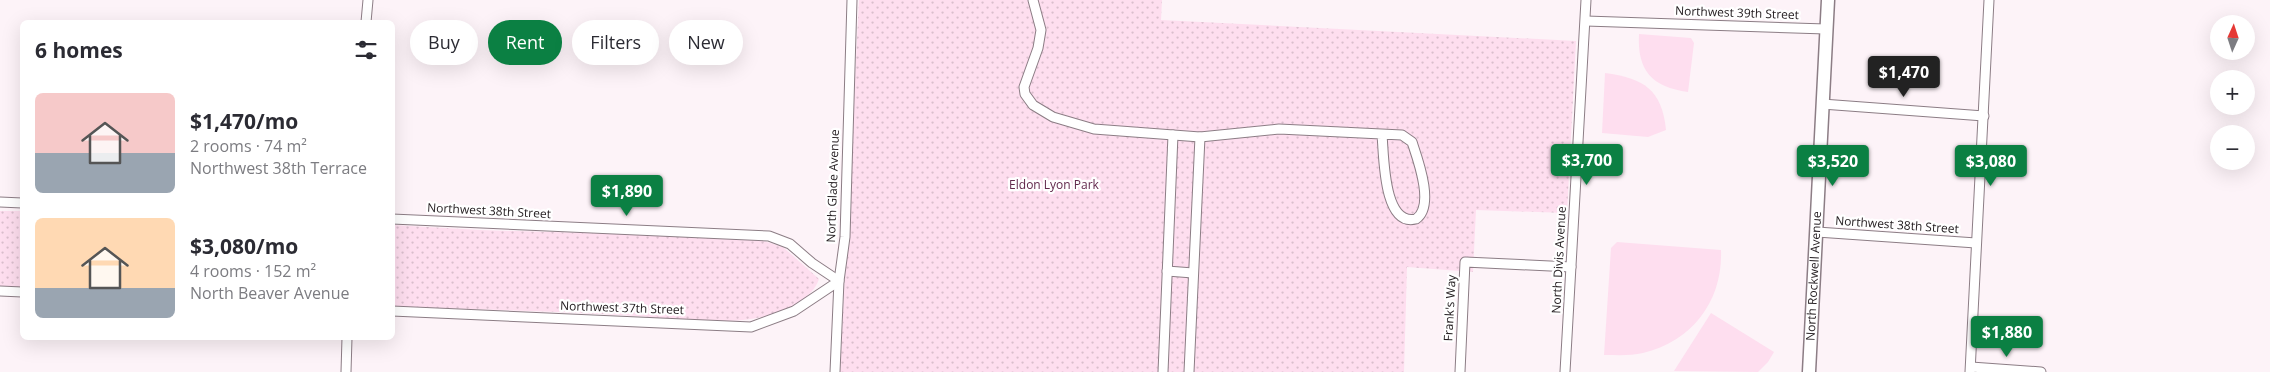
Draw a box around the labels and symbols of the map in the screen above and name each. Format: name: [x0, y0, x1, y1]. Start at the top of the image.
street label: Northwest 39th Street: [1675, 2, 1799, 23]
north arrow: [2210, 15, 2255, 60]
pin: $1,470: [1863, 56, 1945, 98]
street label: North Glade Avenue: [822, 129, 843, 243]
pin: $3,700: [1546, 144, 1628, 186]
pin: $3,520: [1792, 144, 1874, 187]
pin: $3,080: [1950, 144, 2032, 187]
pin: $1,890: [586, 174, 668, 217]
park label: Eldon Lyon Park: [1009, 176, 1100, 193]
street label: Northwest 38th Street: [427, 199, 551, 222]
street label: North Divis Avenue: [1547, 206, 1570, 314]
street label: North Rockwell Avenue: [1802, 211, 1825, 341]
street label: Northwest 38th Street: [1835, 212, 1959, 237]
street label: Frank's Way: [1439, 273, 1460, 342]
street label: Northwest 37th Street: [560, 297, 684, 318]
pin: $1,880: [1966, 316, 2048, 358]

